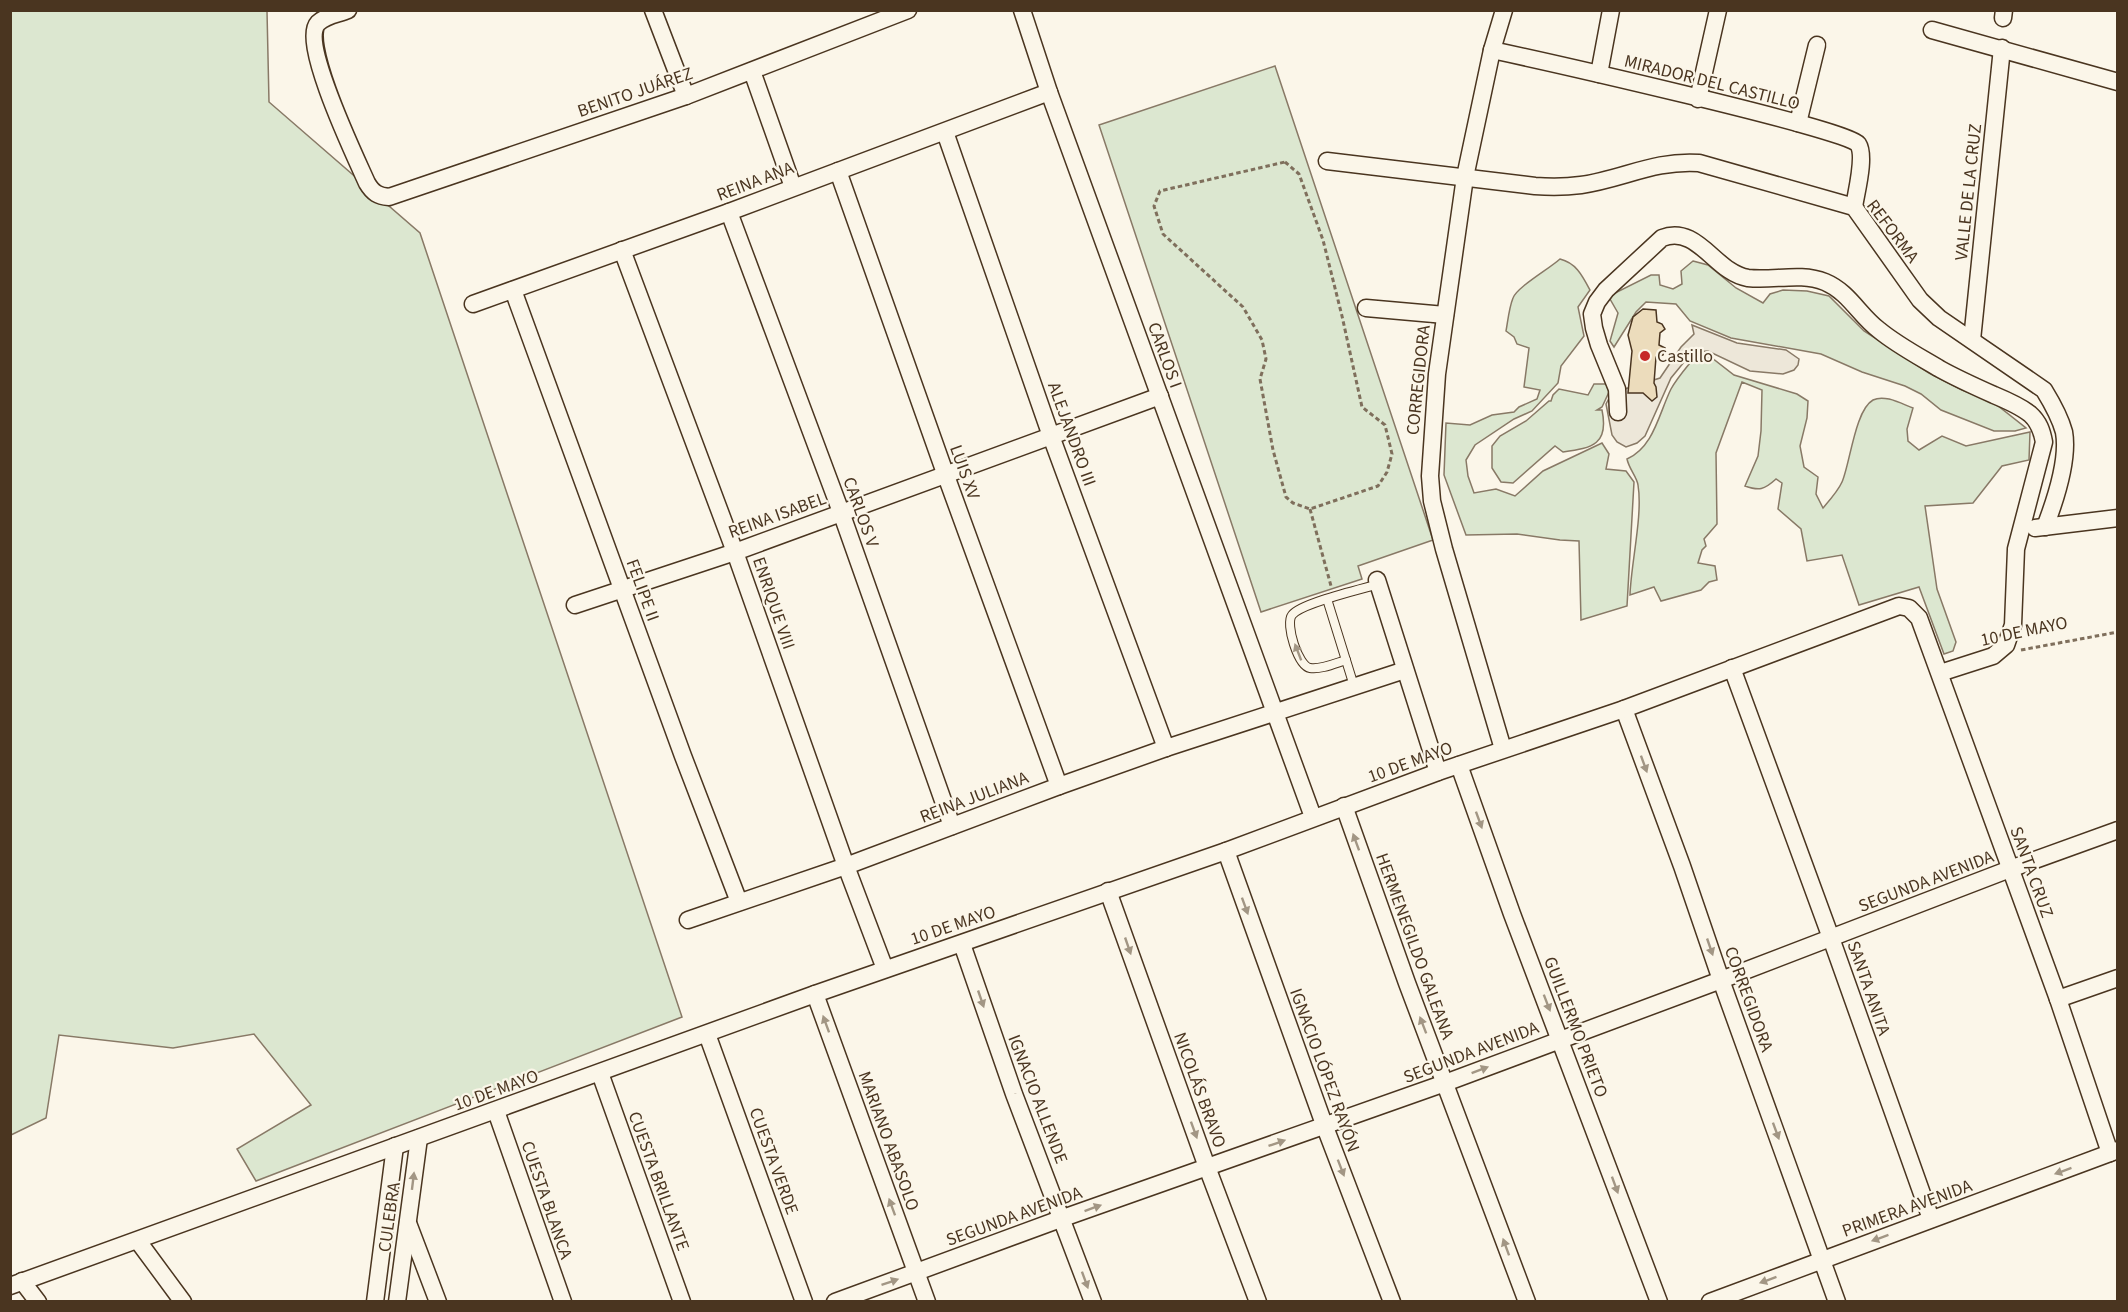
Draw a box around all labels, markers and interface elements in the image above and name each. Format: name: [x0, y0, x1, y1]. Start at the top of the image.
street label: MIRADOR DEL CASTILLO: [1621, 49, 1802, 116]
street label: BENITO JUÁREZ: [574, 61, 696, 124]
street label: VALLE DE LA CRUZ: [1949, 122, 1988, 262]
street label: REINA ANA: [713, 155, 798, 208]
street label: REFORMA: [1861, 194, 1925, 268]
street label: CARLOS I: [1141, 319, 1188, 392]
street label: CORREGIDORA: [1400, 324, 1437, 436]
place label: Castillo: [1657, 344, 1713, 369]
marker: Castillo: [1638, 349, 1652, 363]
street label: ALEJANDRO III: [1041, 379, 1102, 490]
street label: LUIS XV: [943, 441, 986, 504]
street label: CARLOS V: [836, 474, 885, 551]
street label: REINA ISABEL: [725, 486, 830, 545]
street label: ENRIQUE VIII: [746, 554, 801, 653]
street label: FELIPE II: [620, 556, 665, 625]
street label: 10 DE MAYO: [1978, 610, 2070, 653]
one-way arrow: [1292, 643, 1302, 661]
street label: 10 DE MAYO: [1364, 736, 1456, 789]
one-way arrow: [1640, 755, 1649, 773]
street label: REINA JULIANA: [916, 765, 1032, 830]
one-way arrow: [1474, 811, 1484, 829]
street label: SANTA CRUZ: [2004, 823, 2060, 921]
one-way arrow: [1351, 832, 1361, 850]
street label: SEGUNDA AVENIDA: [1855, 844, 1998, 919]
street label: HERMENEGILDO GALEANA: [1369, 850, 1460, 1043]
one-way arrow: [1241, 897, 1251, 915]
street label: 10 DE MAYO: [907, 899, 999, 952]
one-way arrow: [1123, 938, 1133, 956]
one-way arrow: [1705, 938, 1715, 956]
street label: SANTA ANITA: [1841, 938, 1896, 1039]
street label: CORREGIDORA: [1718, 943, 1779, 1056]
street label: GUILLERMO PRIETO: [1537, 953, 1614, 1101]
street label: IGNACIO LÓPEZ RAYÓN: [1283, 985, 1366, 1155]
one-way arrow: [976, 990, 986, 1008]
one-way arrow: [1542, 994, 1552, 1012]
one-way arrow: [820, 1015, 830, 1033]
street label: SEGUNDA AVENIDA: [1400, 1015, 1543, 1090]
one-way arrow: [1418, 1016, 1427, 1034]
street label: NICOLÁS BRAVO: [1167, 1029, 1232, 1151]
street label: IGNACIO ALLENDE: [1001, 1031, 1074, 1167]
street label: 10 DE MAYO: [450, 1064, 542, 1117]
one-way arrow: [1471, 1065, 1489, 1074]
street label: MARIANO ABASOLO: [852, 1068, 925, 1214]
street label: CUESTA VERDE: [743, 1104, 804, 1218]
street label: CUESTA BRILLANTE: [622, 1108, 695, 1254]
one-way arrow: [1189, 1121, 1199, 1139]
one-way arrow: [1771, 1122, 1781, 1140]
street label: CUESTA BLANCA: [515, 1138, 579, 1263]
one-way arrow: [1268, 1138, 1286, 1148]
one-way arrow: [1336, 1159, 1346, 1177]
one-way arrow: [2053, 1166, 2071, 1176]
one-way arrow: [409, 1172, 418, 1191]
street label: PRIMERA AVENIDA: [1839, 1173, 1976, 1244]
one-way arrow: [1610, 1177, 1620, 1195]
street label: CULEBRA: [372, 1180, 407, 1254]
street label: SEGUNDA AVENIDA: [943, 1180, 1086, 1253]
one-way arrow: [887, 1198, 897, 1216]
one-way arrow: [1084, 1202, 1102, 1212]
one-way arrow: [1871, 1234, 1889, 1244]
one-way arrow: [1501, 1238, 1511, 1256]
one-way arrow: [1081, 1271, 1091, 1289]
one-way arrow: [1759, 1276, 1777, 1285]
one-way arrow: [881, 1277, 899, 1287]

